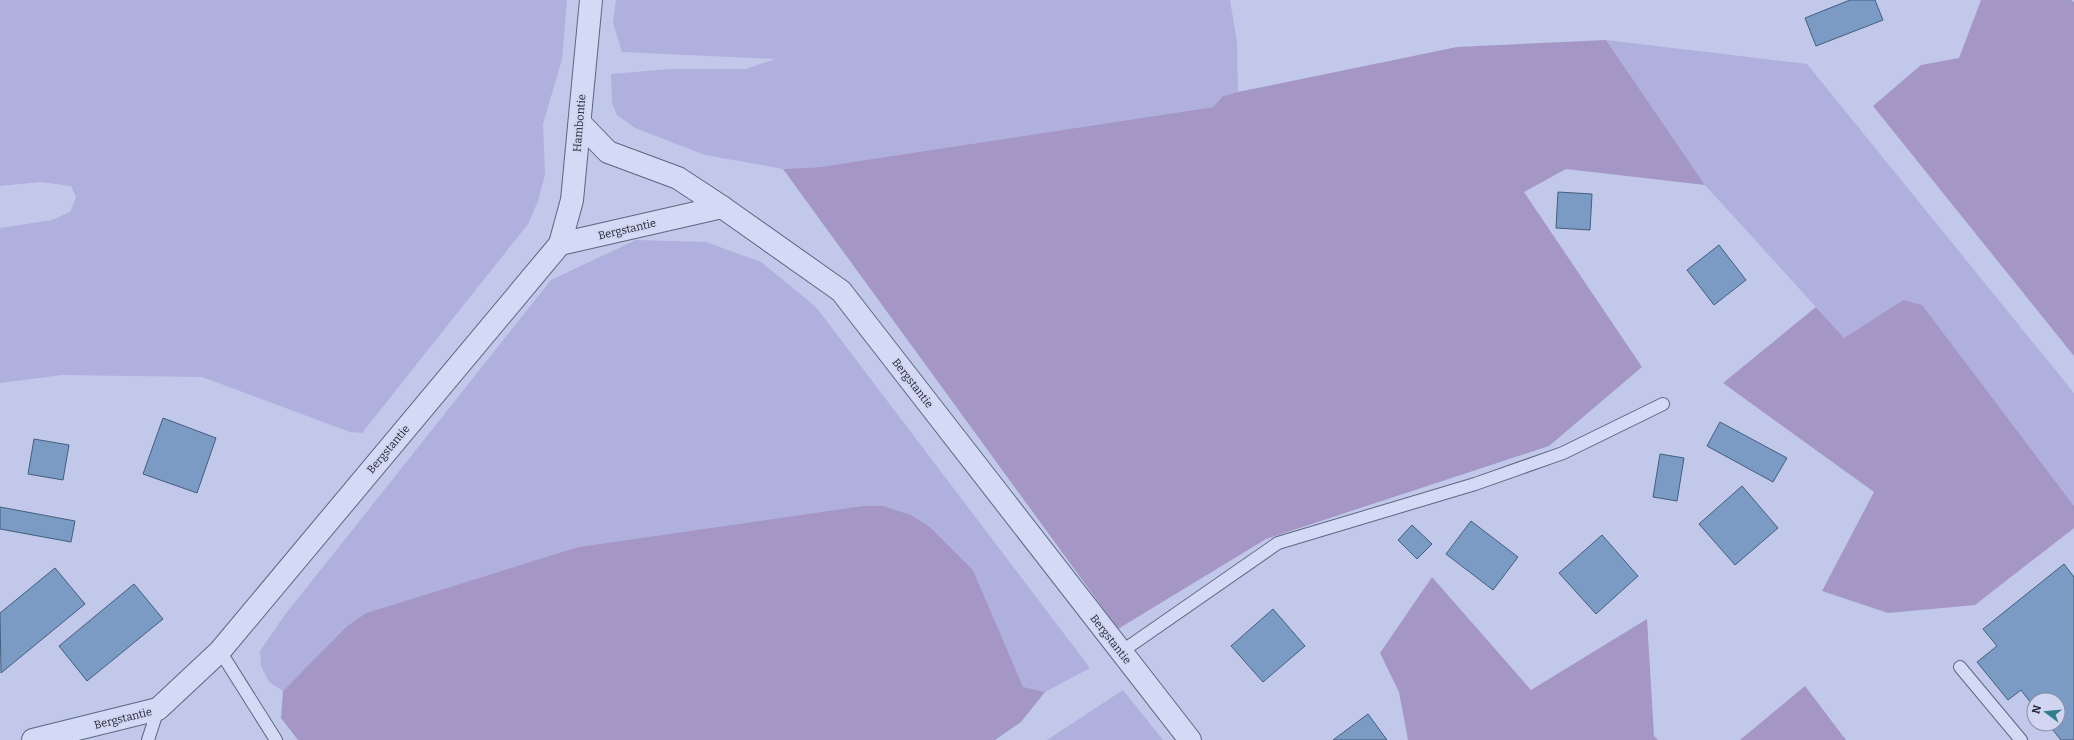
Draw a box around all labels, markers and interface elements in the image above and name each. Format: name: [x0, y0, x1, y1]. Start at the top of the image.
street label: Hambontie: [570, 94, 589, 153]
street label: Bergstantie: [597, 217, 657, 242]
street label: Bergstantie: [889, 356, 936, 411]
street label: Bergstantie: [364, 423, 412, 476]
street label: Bergstantie: [1087, 612, 1134, 667]
north arrow: [2026, 692, 2066, 732]
text: N: [2029, 703, 2044, 715]
street label: Bergstantie: [93, 705, 153, 732]

